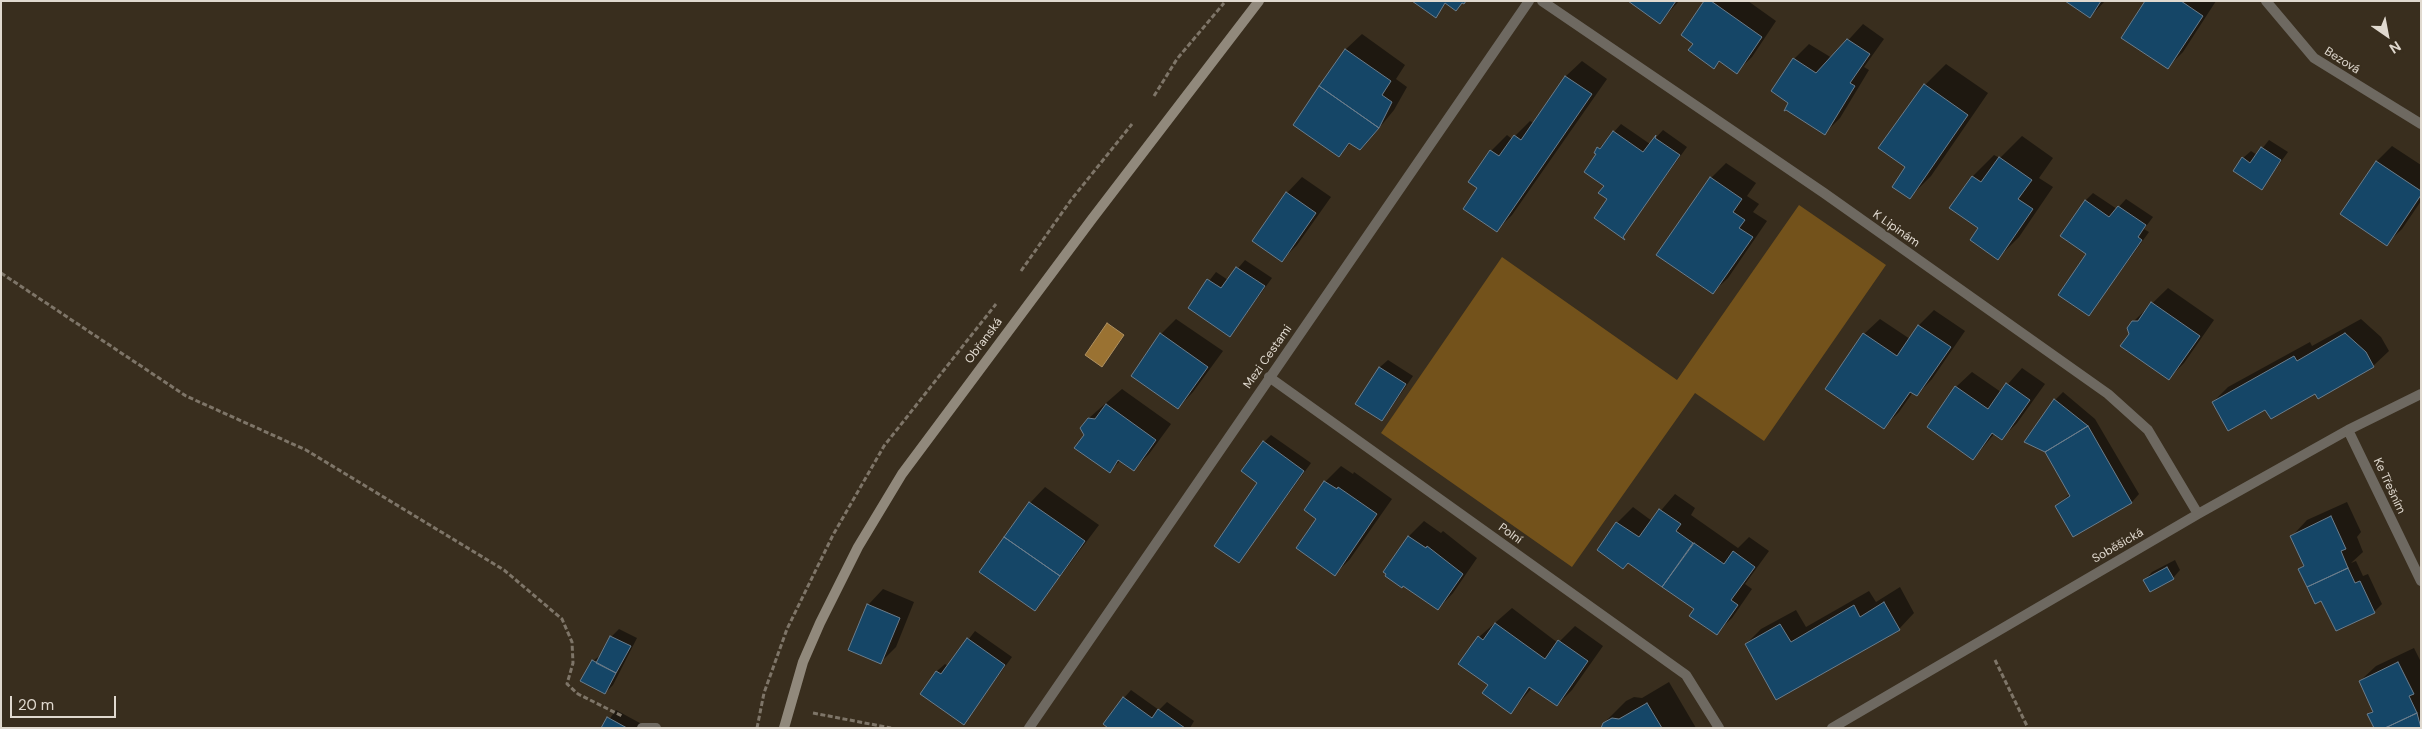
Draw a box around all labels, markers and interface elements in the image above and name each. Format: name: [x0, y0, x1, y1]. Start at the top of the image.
north arrow: [2362, 10, 2412, 60]
text: N: [2386, 37, 2404, 58]
street label: Bezová: [2322, 45, 2362, 77]
street label: K Lipinám: [1870, 208, 1922, 250]
street label: Obřanská: [962, 315, 1006, 367]
street label: Mezi Cestami: [1241, 322, 1295, 392]
street label: Ke Třešním: [2370, 456, 2408, 516]
street label: Polní: [1495, 521, 1525, 547]
street label: Soběšická: [2090, 526, 2146, 566]
scale bar: [12, 686, 119, 718]
text: 20 m: [18, 695, 54, 715]

